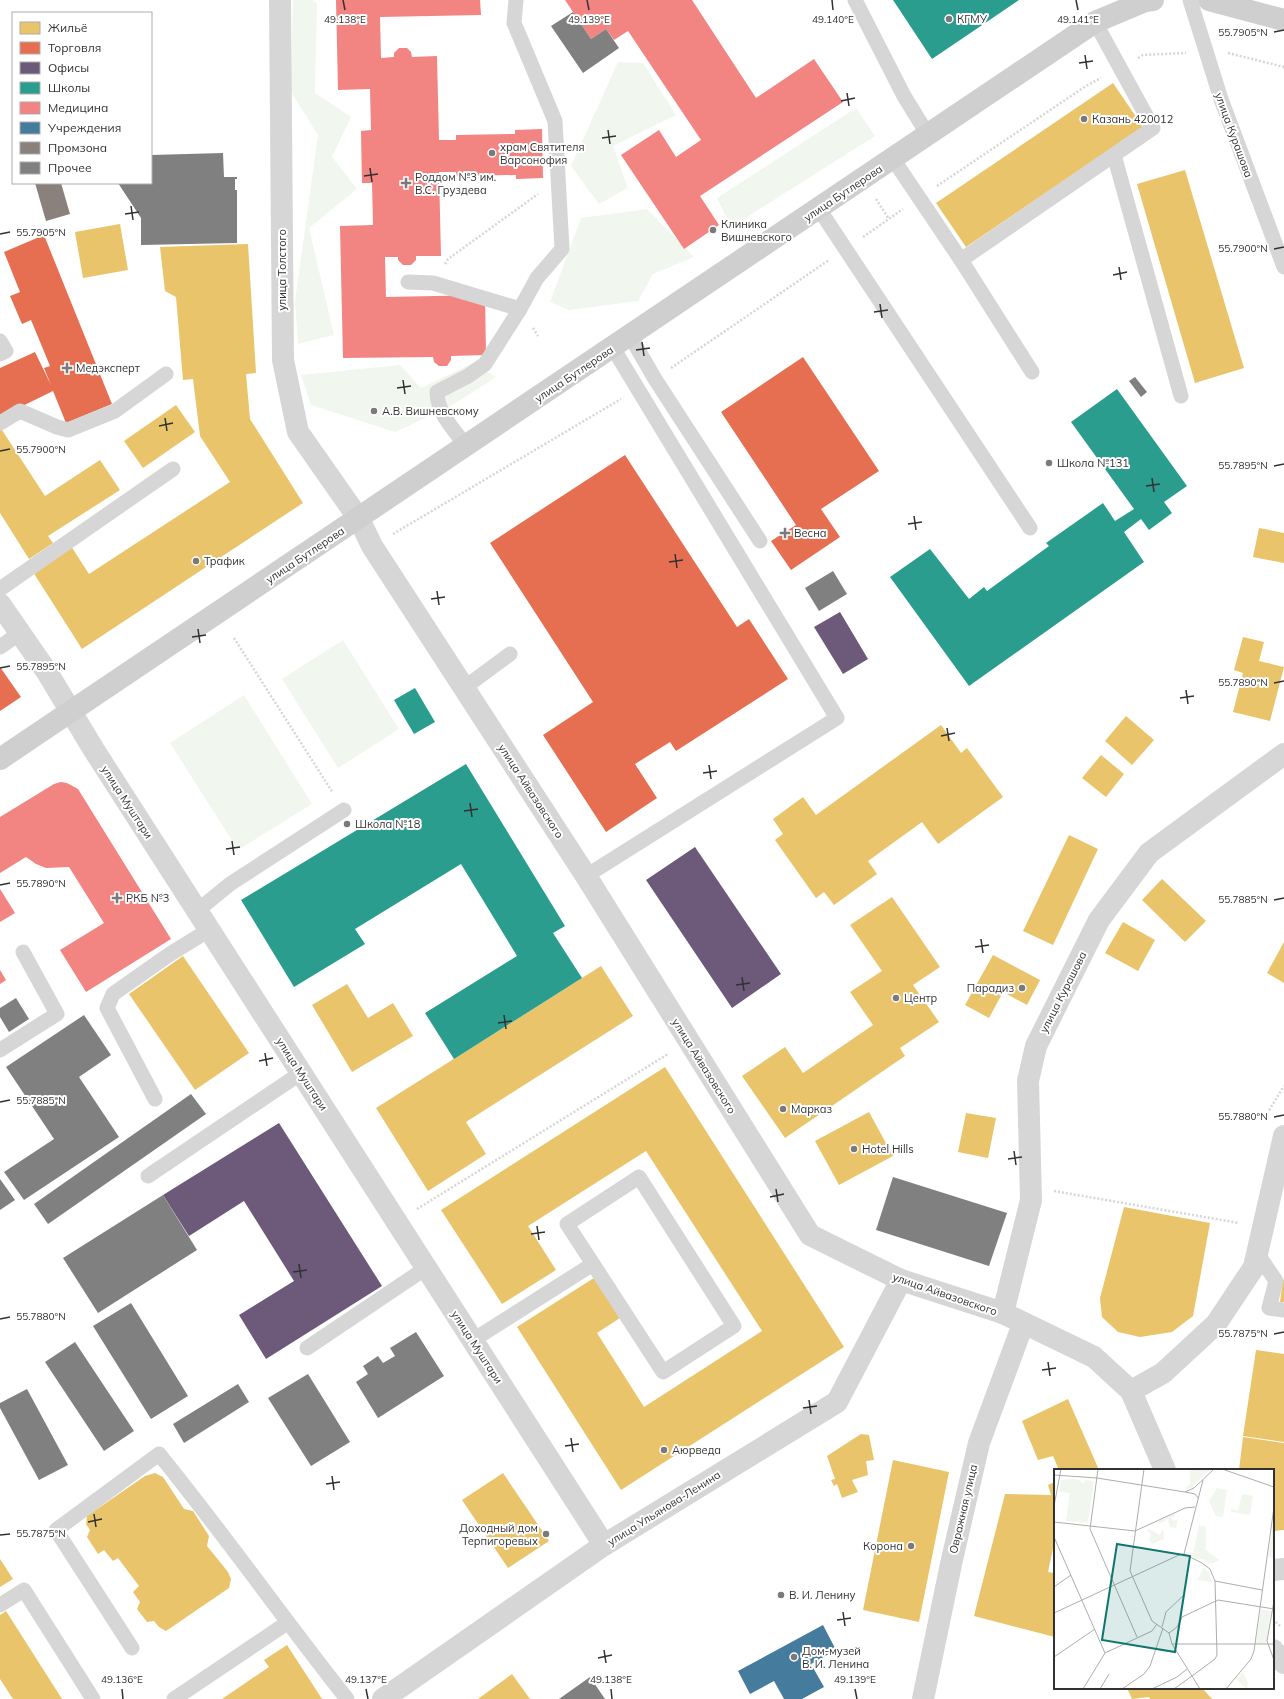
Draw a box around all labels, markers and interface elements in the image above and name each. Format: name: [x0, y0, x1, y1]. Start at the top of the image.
legend: [12, 12, 152, 184]
place label: КГМУ: [957, 12, 988, 26]
text: 49.138°E: [324, 13, 366, 26]
text: 49.139°E: [568, 13, 610, 26]
text: 49.140°E: [812, 13, 854, 26]
text: 49.141°E: [1057, 13, 1099, 26]
marker: КГМУ: [944, 14, 954, 24]
text: Жильё: [48, 20, 88, 35]
text: 55.7905°N: [1218, 26, 1268, 39]
text: Торговля: [48, 40, 101, 55]
text: Офисы: [48, 60, 89, 75]
text: Школы: [48, 80, 90, 95]
street label: улица Курашова: [1212, 91, 1256, 179]
text: Медицина: [48, 100, 108, 115]
place label: Казань 420012: [1092, 112, 1174, 126]
marker: Казань 420012: [1079, 114, 1089, 124]
text: Учреждения: [47, 120, 121, 135]
text: Промзона: [48, 140, 107, 155]
place label: храм Святителя Варсонофия: [500, 140, 585, 167]
marker: храм Святителя Варсонофия: [487, 148, 497, 158]
text: Прочее: [48, 160, 92, 175]
street label: улица Бутлерова: [801, 162, 885, 224]
place label: Роддом №3 им. В.С. Груздева: [415, 170, 496, 197]
marker: Роддом №3 им. В.С. Груздева: [400, 177, 412, 189]
place label: Клиника Вишневского: [721, 217, 792, 244]
marker: Клиника Вишневского: [708, 225, 718, 235]
text: 55.7905°N: [16, 226, 66, 239]
street label: улица Толстого: [275, 229, 289, 311]
text: 55.7900°N: [1218, 242, 1268, 255]
street label: улица Бутлерова: [532, 343, 616, 405]
place label: Медэксперт: [76, 361, 140, 375]
marker: Медэксперт: [61, 362, 73, 374]
place label: А.В. Вишневскому: [382, 404, 479, 418]
marker: А.В. Вишневскому: [369, 406, 379, 416]
text: 55.7900°N: [16, 443, 66, 456]
place label: Школа №131: [1057, 456, 1129, 470]
marker: Школа №131: [1044, 458, 1054, 468]
text: 55.7895°N: [1218, 459, 1268, 472]
street label: улица Бутлерова: [263, 524, 347, 586]
place label: Весна: [794, 526, 826, 540]
marker: Весна: [779, 527, 791, 539]
place label: Трафик: [204, 554, 245, 568]
marker: Трафик: [191, 556, 201, 566]
text: 55.7895°N: [16, 660, 66, 673]
text: 55.7890°N: [1218, 676, 1268, 689]
street label: улица Айвазовского: [495, 741, 567, 841]
street label: улица Муштари: [98, 763, 156, 841]
place label: Школа №18: [355, 817, 421, 831]
marker: Школа №18: [342, 819, 352, 829]
text: 55.7890°N: [16, 877, 66, 890]
place label: РКБ №3: [126, 891, 169, 905]
marker: РКБ №3: [111, 892, 123, 904]
text: 55.7885°N: [1218, 893, 1268, 906]
street label: улица Курашова: [1036, 949, 1090, 1035]
place label: Парадиз: [967, 981, 1014, 995]
marker: Парадиз: [1017, 983, 1027, 993]
place label: Центр: [904, 991, 938, 1005]
marker: Центр: [891, 993, 901, 1003]
street label: улица Айвазовского: [669, 1016, 739, 1116]
street label: улица Муштари: [273, 1035, 331, 1113]
text: 55.7885°N: [16, 1094, 66, 1107]
place label: Марказ: [791, 1102, 832, 1116]
marker: Марказ: [778, 1104, 788, 1114]
text: 55.7880°N: [1218, 1110, 1268, 1123]
place label: Hotel Hills: [862, 1142, 914, 1156]
marker: Hotel Hills: [849, 1144, 859, 1154]
street label: улица Айвазовского: [891, 1270, 999, 1318]
street label: улица Муштари: [448, 1308, 506, 1386]
text: 55.7880°N: [16, 1310, 66, 1323]
text: 55.7875°N: [1218, 1327, 1268, 1340]
place label: Аюрведа: [672, 1443, 721, 1457]
marker: Аюрведа: [659, 1445, 669, 1455]
street label: Овражная улица: [946, 1463, 980, 1555]
street label: улица Ульянова-Ленина: [605, 1467, 723, 1549]
inset map: [1054, 1469, 1274, 1689]
place label: Доходный дом Терпигоревых: [459, 1521, 538, 1548]
text: 55.7875°N: [16, 1527, 66, 1540]
marker: Доходный дом Терпигоревых: [541, 1529, 551, 1539]
place label: Корона: [863, 1539, 903, 1553]
marker: Корона: [906, 1541, 916, 1551]
place label: В. И. Ленину: [789, 1588, 856, 1602]
marker: В. И. Ленину: [776, 1590, 786, 1600]
place label: Дом-музей В. И. Ленина: [802, 1644, 869, 1671]
marker: Дом-музей В. И. Ленина: [789, 1652, 799, 1662]
text: 49.136°E: [101, 1673, 143, 1686]
text: 49.137°E: [345, 1673, 387, 1686]
text: 49.138°E: [590, 1673, 632, 1686]
text: 49.139°E: [834, 1673, 876, 1686]

